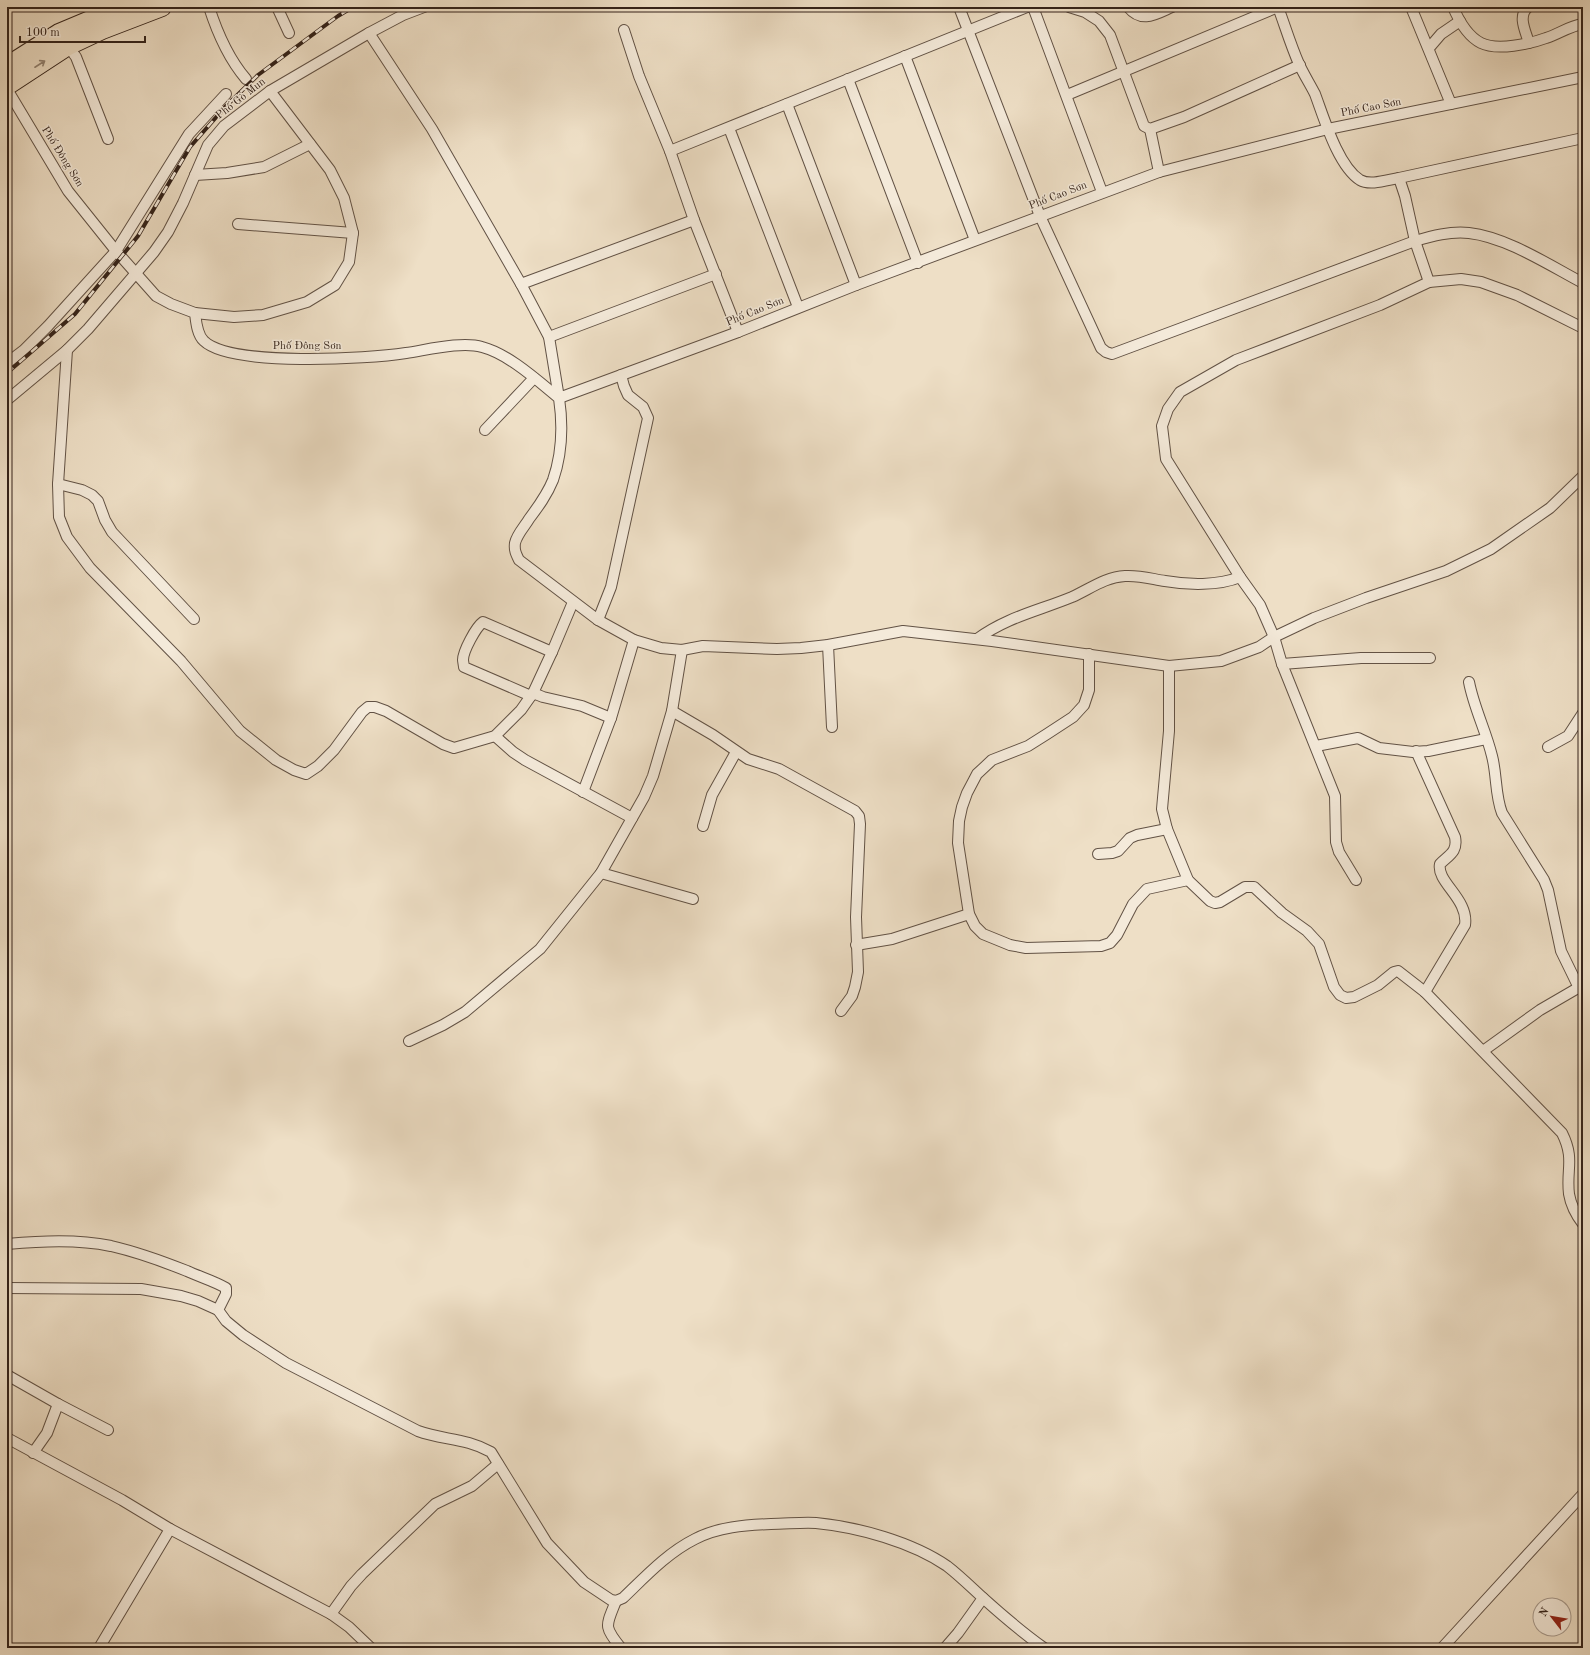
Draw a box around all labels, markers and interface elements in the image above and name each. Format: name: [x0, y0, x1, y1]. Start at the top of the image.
scale bar: [20, 18, 145, 44]
text: 100 m: [26, 27, 60, 39]
one-way arrow: [34, 60, 46, 68]
street label: Phố Gò Mun: [214, 76, 268, 122]
street label: Phố Cao Sơn: [1340, 96, 1402, 119]
street label: Phố Đông Sơn: [39, 124, 86, 189]
street label: Phố Cao Sơn: [1027, 179, 1089, 212]
street label: Phố Cao Sơn: [724, 294, 786, 329]
street label: Phố Đông Sơn: [272, 340, 342, 352]
north arrow: [1532, 1597, 1572, 1637]
text: N: [1538, 1606, 1552, 1619]

